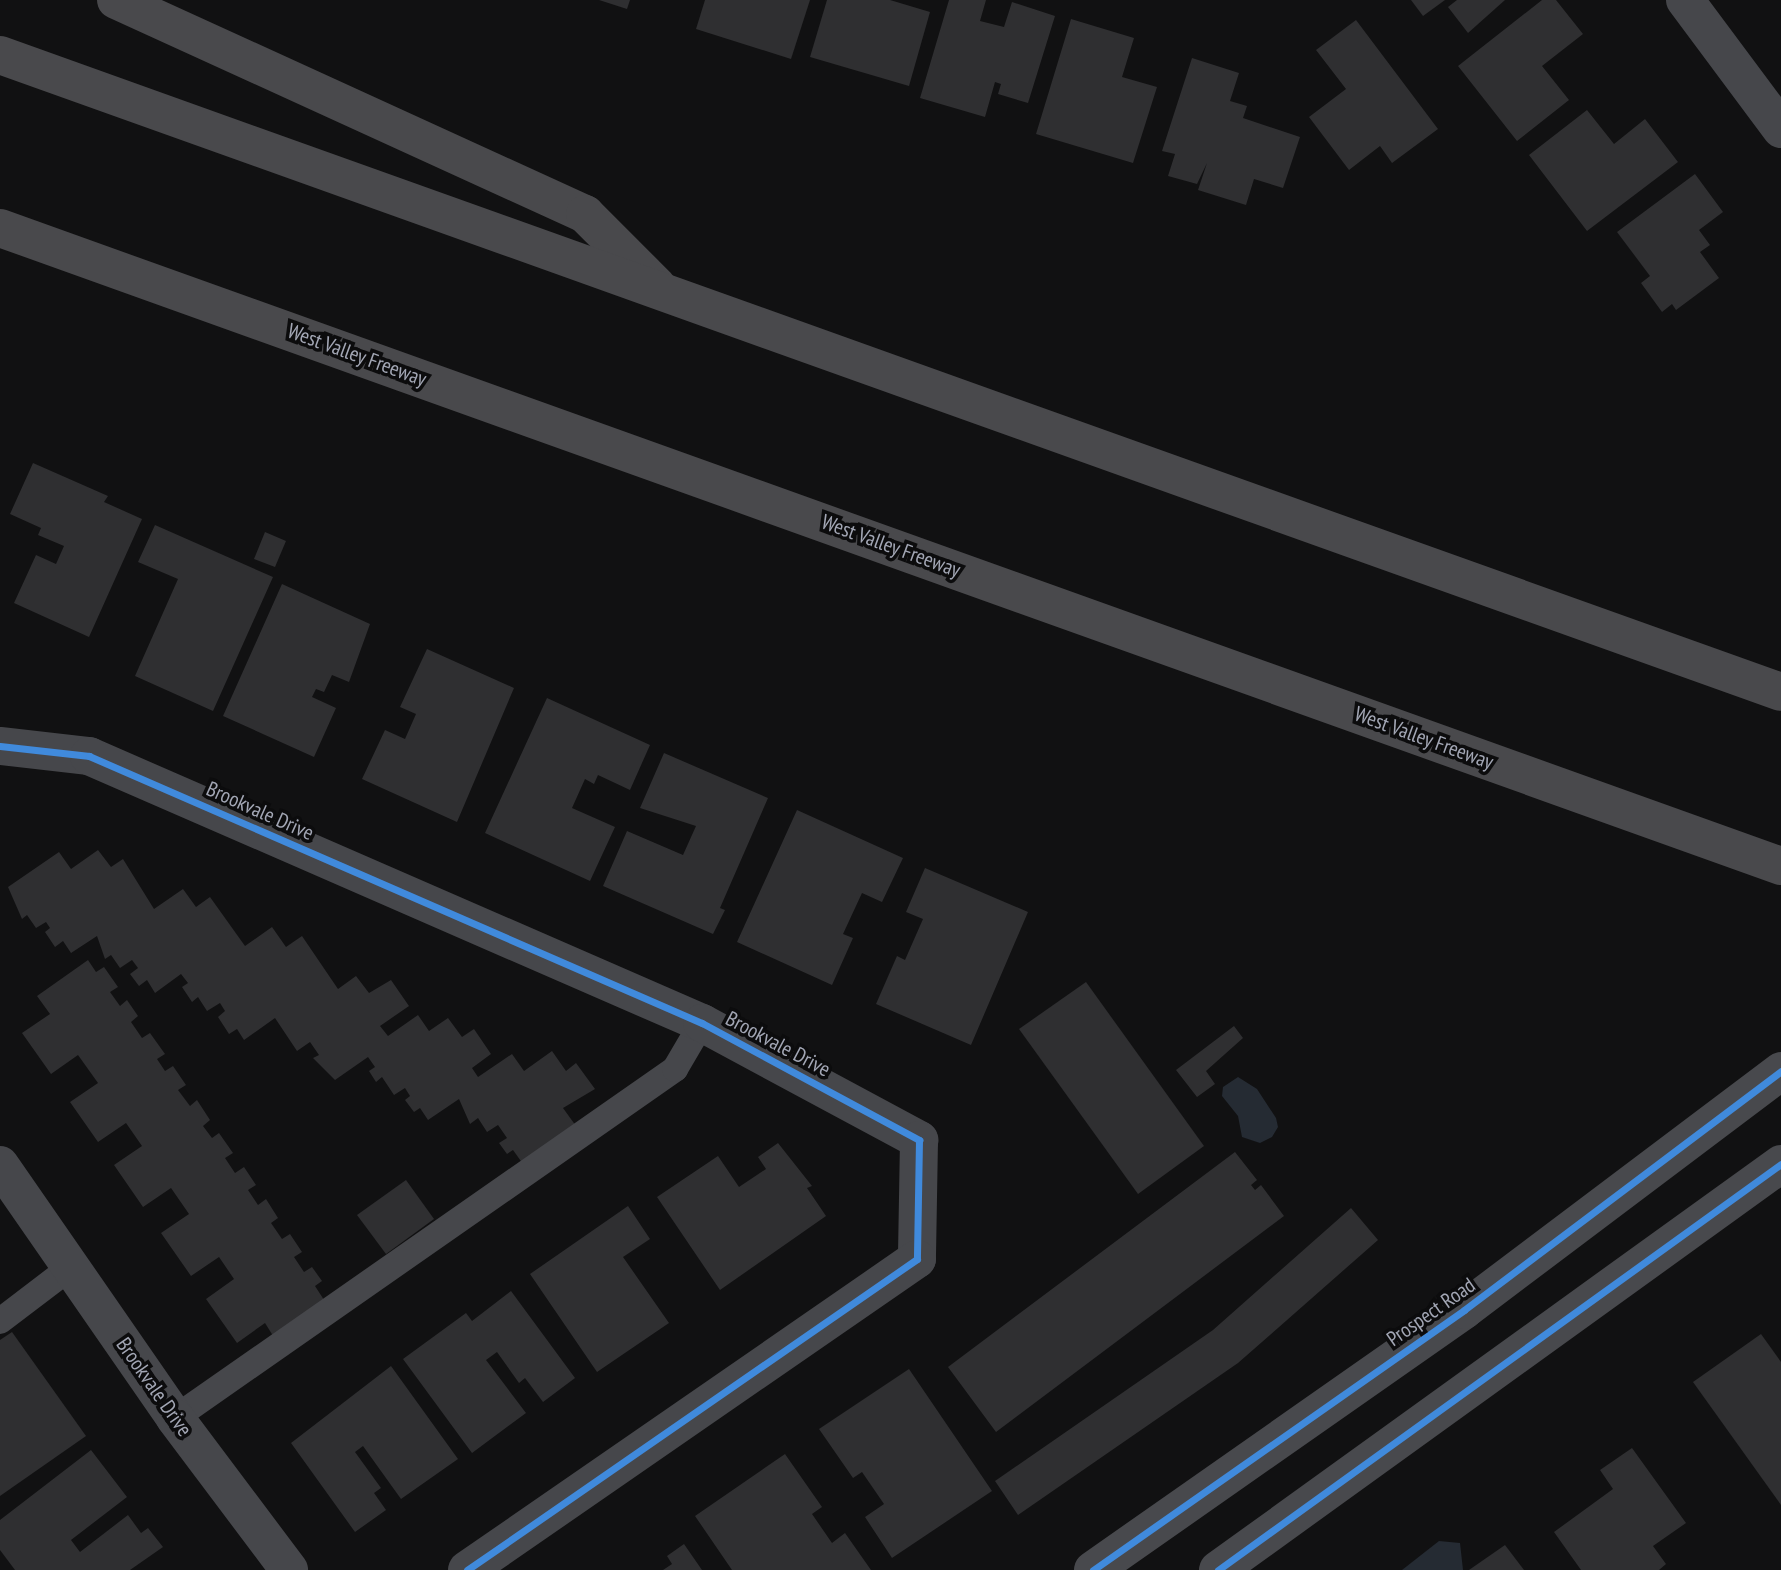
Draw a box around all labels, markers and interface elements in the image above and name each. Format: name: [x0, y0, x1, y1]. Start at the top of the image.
street label: West Valley Freeway: [284, 318, 430, 392]
street label: West Valley Freeway: [818, 509, 964, 583]
street label: West Valley Freeway: [1351, 701, 1497, 775]
street label: Brookvale Drive: [203, 776, 317, 846]
street label: Brookvale Drive: [721, 1006, 835, 1082]
street label: Prospect Road: [1382, 1272, 1480, 1352]
street label: Brookvale Drive: [111, 1333, 197, 1441]

